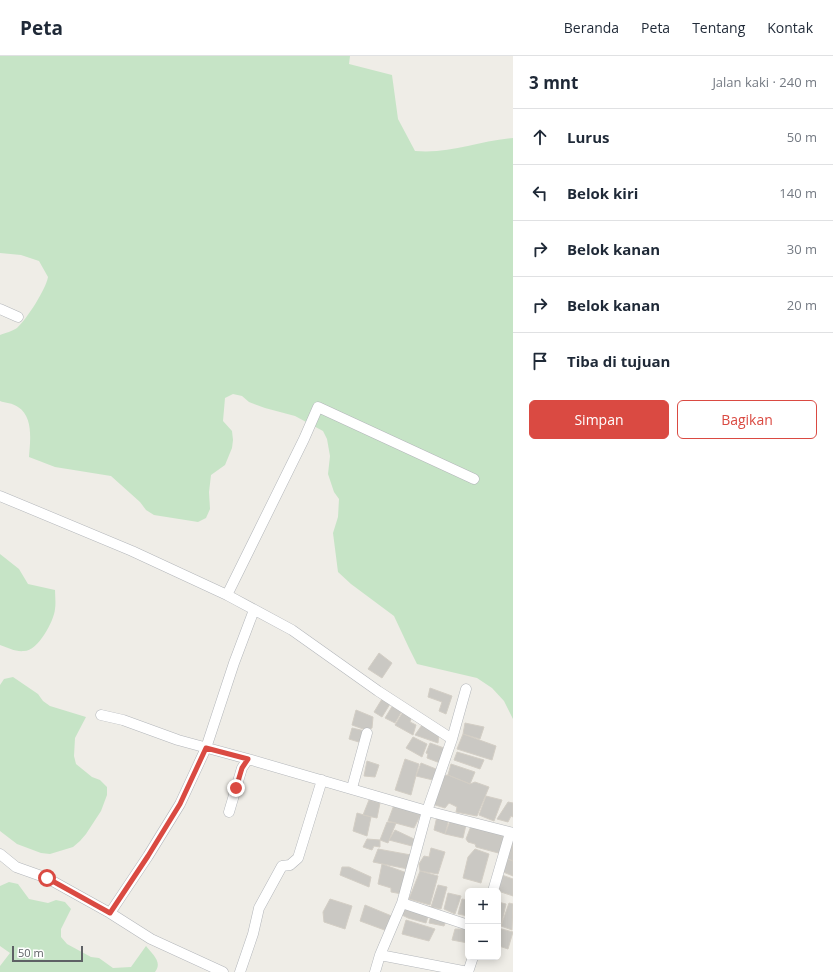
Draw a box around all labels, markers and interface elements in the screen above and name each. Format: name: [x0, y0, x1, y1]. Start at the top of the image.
text: Peta: [20, 15, 63, 41]
text: Beranda: [564, 18, 619, 37]
text: Peta: [641, 18, 670, 37]
text: Tentang: [692, 18, 745, 37]
text: Kontak: [767, 18, 813, 37]
text: 3 mnt: [529, 71, 578, 94]
text: Jalan kaki · 240 m: [712, 73, 817, 91]
icon: ahead: [529, 126, 551, 148]
text: Lurus: [567, 127, 609, 147]
text: 50 m: [787, 128, 817, 146]
icon: left: [529, 182, 551, 204]
text: Belok kiri: [567, 183, 638, 203]
text: 140 m: [779, 184, 817, 202]
icon: right: [529, 238, 551, 260]
text: Belok kanan: [567, 239, 660, 259]
text: 30 m: [787, 240, 817, 258]
icon: right: [529, 294, 551, 316]
text: Belok kanan: [567, 295, 660, 315]
text: 20 m: [787, 296, 817, 314]
icon: arrive: [529, 350, 551, 372]
text: Tiba di tujuan: [567, 351, 670, 371]
button: Simpan: [529, 400, 669, 439]
button: Bagikan: [677, 400, 817, 439]
route end: [227, 779, 245, 797]
route start: [38, 869, 56, 887]
map controls: [465, 888, 501, 960]
button: +: [465, 888, 501, 924]
button: −: [465, 924, 501, 960]
scale bar: [12, 944, 83, 963]
text: 50 m: [18, 945, 44, 960]

